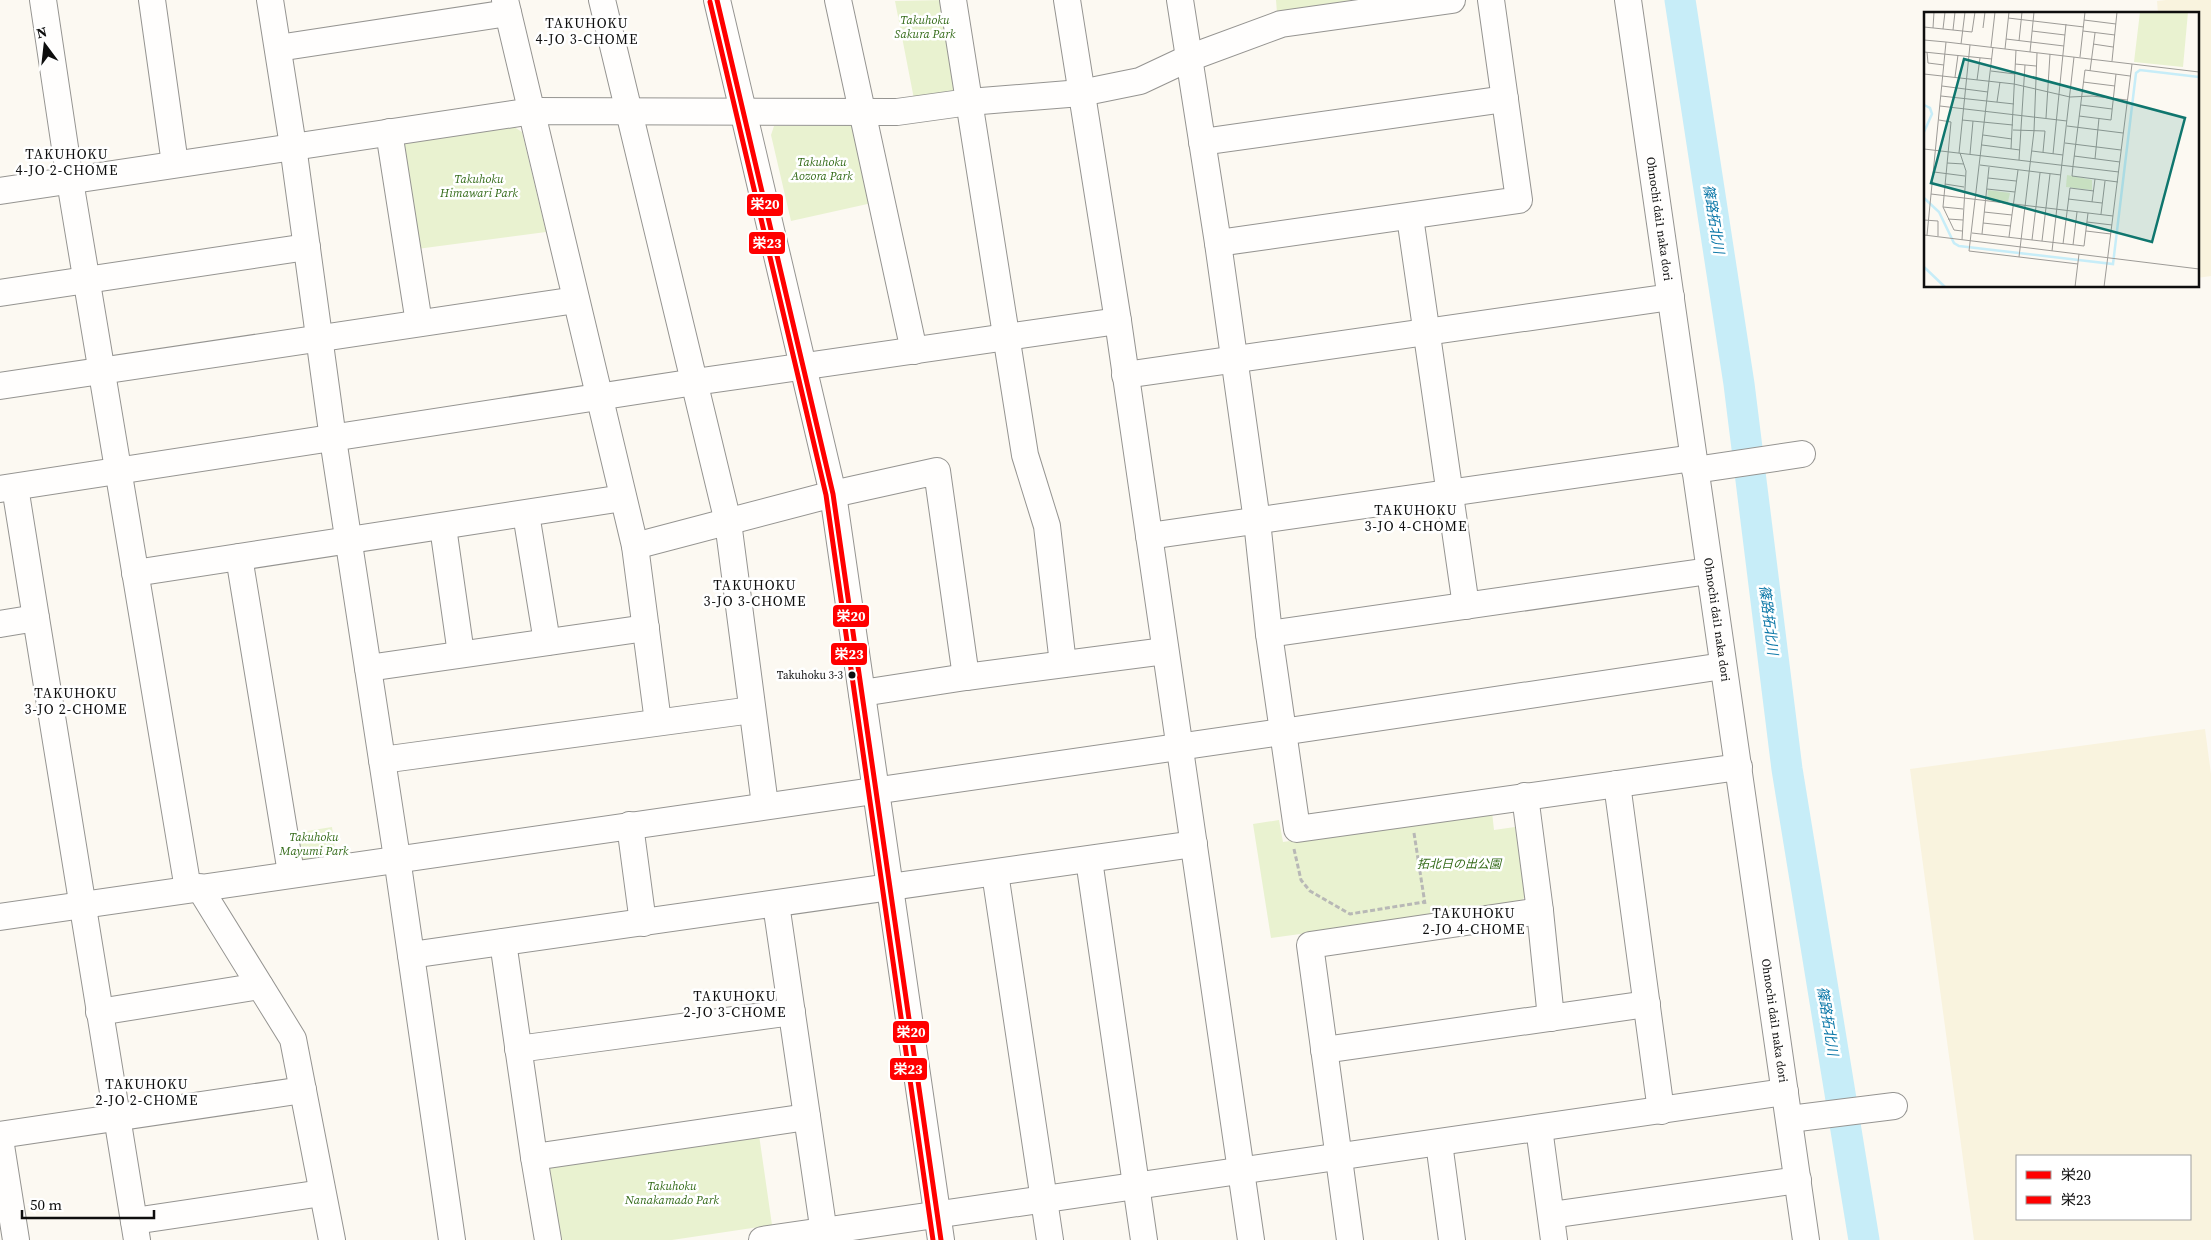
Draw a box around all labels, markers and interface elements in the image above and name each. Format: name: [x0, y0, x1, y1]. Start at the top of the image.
park label: Takuhoku Sakura Park: [895, 12, 956, 42]
inset map: [1924, 12, 2198, 288]
district label: TAKUHOKU 4-JO 3-CHOME: [535, 13, 639, 49]
north arrow: [20, 20, 70, 70]
text: N: [34, 21, 49, 43]
district label: TAKUHOKU 4-JO 2-CHOME: [15, 144, 119, 180]
park label: Takuhoku Aozora Park: [790, 154, 853, 184]
street label: Ohnochi dai1 naka dori: [1643, 156, 1676, 282]
park label: Takuhoku Himawari Park: [439, 171, 518, 201]
water label: 篠路拓北川: [1699, 183, 1730, 257]
line badge: 栄20: [746, 193, 784, 217]
text: 栄20: [750, 194, 780, 214]
line badge: 栄23: [748, 231, 786, 255]
text: 栄23: [752, 233, 782, 253]
district label: TAKUHOKU 3-JO 4-CHOME: [1364, 500, 1468, 536]
street label: Ohnochi dai1 naka dori: [1700, 557, 1734, 683]
district label: TAKUHOKU 3-JO 3-CHOME: [703, 575, 807, 611]
water label: 篠路拓北川: [1755, 584, 1783, 658]
line badge: 栄20: [832, 604, 870, 628]
text: 栄20: [836, 606, 866, 626]
line badge: 栄23: [830, 642, 868, 666]
text: 栄23: [834, 644, 864, 664]
place label: Takuhoku 3-3: [777, 668, 843, 683]
marker: Takuhoku 3-3: [847, 670, 857, 680]
district label: TAKUHOKU 3-JO 2-CHOME: [24, 683, 128, 719]
park label: Takuhoku Mayumi Park: [279, 829, 349, 859]
park label: 拓北日の出公園: [1417, 856, 1503, 872]
district label: TAKUHOKU 2-JO 4-CHOME: [1422, 903, 1526, 939]
street label: Ohnochi dai1 naka dori: [1758, 958, 1791, 1084]
water label: 篠路拓北川: [1813, 985, 1844, 1059]
district label: TAKUHOKU 2-JO 3-CHOME: [683, 986, 787, 1022]
line badge: 栄20: [892, 1020, 930, 1044]
text: 栄20: [896, 1022, 926, 1042]
line badge: 栄23: [889, 1057, 928, 1081]
text: 栄23: [893, 1059, 923, 1079]
district label: TAKUHOKU 2-JO 2-CHOME: [95, 1074, 199, 1110]
legend: [2016, 1155, 2191, 1220]
text: 栄20: [2061, 1164, 2091, 1185]
park label: Takuhoku Nanakamado Park: [624, 1178, 719, 1208]
scale bar: [22, 1188, 155, 1220]
text: 栄23: [2061, 1189, 2091, 1210]
text: 50 m: [30, 1194, 62, 1215]

